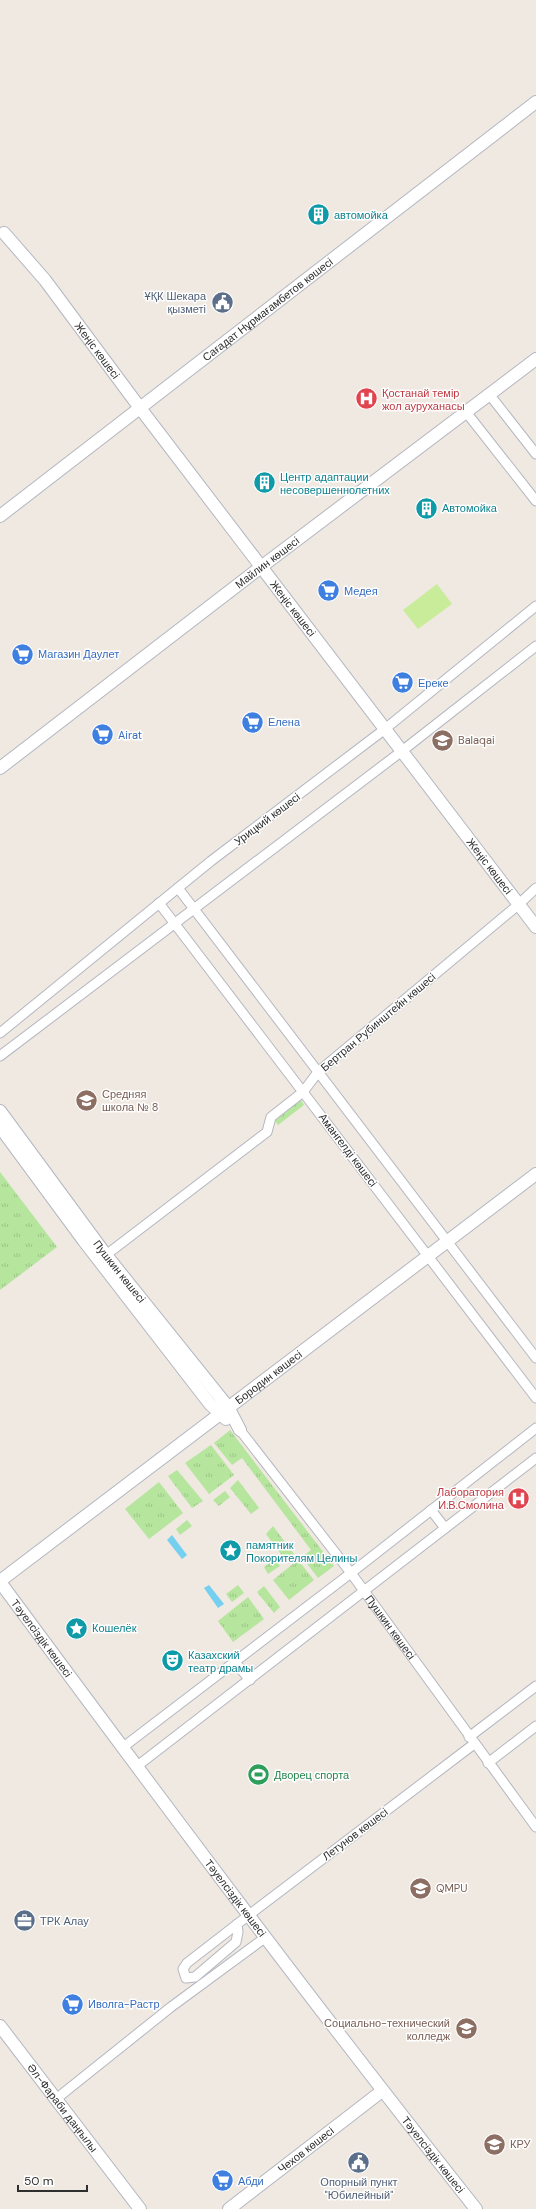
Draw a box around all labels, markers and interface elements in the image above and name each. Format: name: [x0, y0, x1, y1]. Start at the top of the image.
building icon: автомойка: [305, 202, 331, 228]
place label: автомойка: [334, 208, 389, 222]
street label: Сағадат Нұрмағамбетов көшесі: [199, 255, 336, 364]
place label: ҰҚК Шекара қызметі: [145, 289, 207, 316]
public building icon: ҰҚК Шекара қызметі: [209, 289, 235, 315]
street label: Жеңіс көшесі: [72, 319, 123, 381]
hospital icon: Қостанай темір жол ауруханасы: [353, 386, 379, 412]
place label: Қостанай темір жол ауруханасы: [382, 386, 465, 413]
building icon: Центр адаптации несовершеннолетних: [252, 470, 278, 496]
place label: Центр адаптации несовершеннолетних: [280, 470, 390, 497]
building icon: Автомойка: [413, 495, 439, 521]
place label: Автомойка: [442, 501, 498, 515]
street label: Майлин көшесі: [232, 534, 302, 591]
street label: Жеңіс көшесі: [267, 578, 319, 639]
supermarket icon: Медея: [316, 578, 342, 604]
place label: Медея: [344, 584, 378, 598]
supermarket icon: Магазин Даулет: [10, 641, 36, 667]
place label: Магазин Даулет: [38, 647, 119, 661]
supermarket icon: Ереке: [389, 670, 415, 696]
place label: Ереке: [418, 676, 449, 690]
supermarket icon: Елена: [239, 709, 265, 735]
place label: Елена: [268, 715, 301, 729]
supermarket icon: Airat: [89, 722, 115, 748]
school or university icon: Balaqai: [430, 727, 456, 753]
place label: Airat: [118, 728, 142, 742]
place label: Balaqai: [458, 733, 495, 747]
street label: Урицкий көшесі: [231, 790, 303, 848]
street label: Жеңіс көшесі: [464, 835, 515, 897]
street label: Бертран Рубинштейн көшесі: [318, 970, 438, 1074]
school or university icon: Средняя школа № 8: [73, 1087, 99, 1113]
place label: Средняя школа № 8: [102, 1087, 159, 1114]
street label: Амангелді көшесі: [316, 1110, 380, 1190]
street label: Пушкин көшесі: [90, 1237, 149, 1306]
street label: Бородин көшесі: [232, 1347, 305, 1407]
place label: Лаборатория И.В.Смолина: [437, 1485, 505, 1512]
hospital icon: Лаборатория И.В.Смолина: [506, 1485, 532, 1511]
place icon: памятник Покорителям Целины: [218, 1538, 244, 1564]
place label: памятник Покорителям Целины: [246, 1538, 357, 1565]
street label: Пушкин көшесі: [362, 1592, 418, 1662]
street label: Тәуелсіздік көшесі: [8, 1596, 75, 1680]
place icon: Кошелёк: [63, 1615, 89, 1641]
place label: Кошелёк: [92, 1621, 137, 1635]
theatre icon: Казахский театр драмы: [160, 1648, 186, 1674]
place label: Казахский театр драмы: [188, 1648, 253, 1675]
sports icon: Дворец спорта: [246, 1762, 272, 1788]
place label: Дворец спорта: [274, 1768, 350, 1782]
street label: Летунов көшесі: [319, 1805, 391, 1863]
street label: Тәуелсіздік көшесі: [202, 1856, 269, 1939]
school or university icon: QMPU: [408, 1875, 434, 1901]
place label: QMPU: [436, 1881, 467, 1895]
office icon: ТРК Алау: [11, 1908, 37, 1934]
place label: ТРК Алау: [40, 1914, 89, 1928]
supermarket icon: Иволга-Растр: [59, 1991, 85, 2017]
place label: Иволга-Растр: [88, 1997, 160, 2011]
place label: Социально-технический колледж: [324, 2016, 451, 2043]
school or university icon: Социально-технический колледж: [453, 2016, 479, 2042]
street label: Әл-Фараби даңғылы: [24, 2061, 101, 2155]
street label: Тәуелсіздік көшесі: [399, 2114, 468, 2196]
street label: Чехов көшесі: [275, 2124, 337, 2176]
school or university icon: КРУ: [482, 2131, 508, 2157]
place label: КРУ: [510, 2137, 532, 2151]
public building icon: Опорный пункт "Юбилейный": [346, 2149, 372, 2175]
scale bar: [18, 2167, 87, 2193]
supermarket icon: Абди: [210, 2168, 236, 2194]
text: 50 m: [24, 2173, 53, 2189]
place label: Абди: [238, 2174, 264, 2188]
place label: Опорный пункт "Юбилейный": [320, 2175, 398, 2202]

